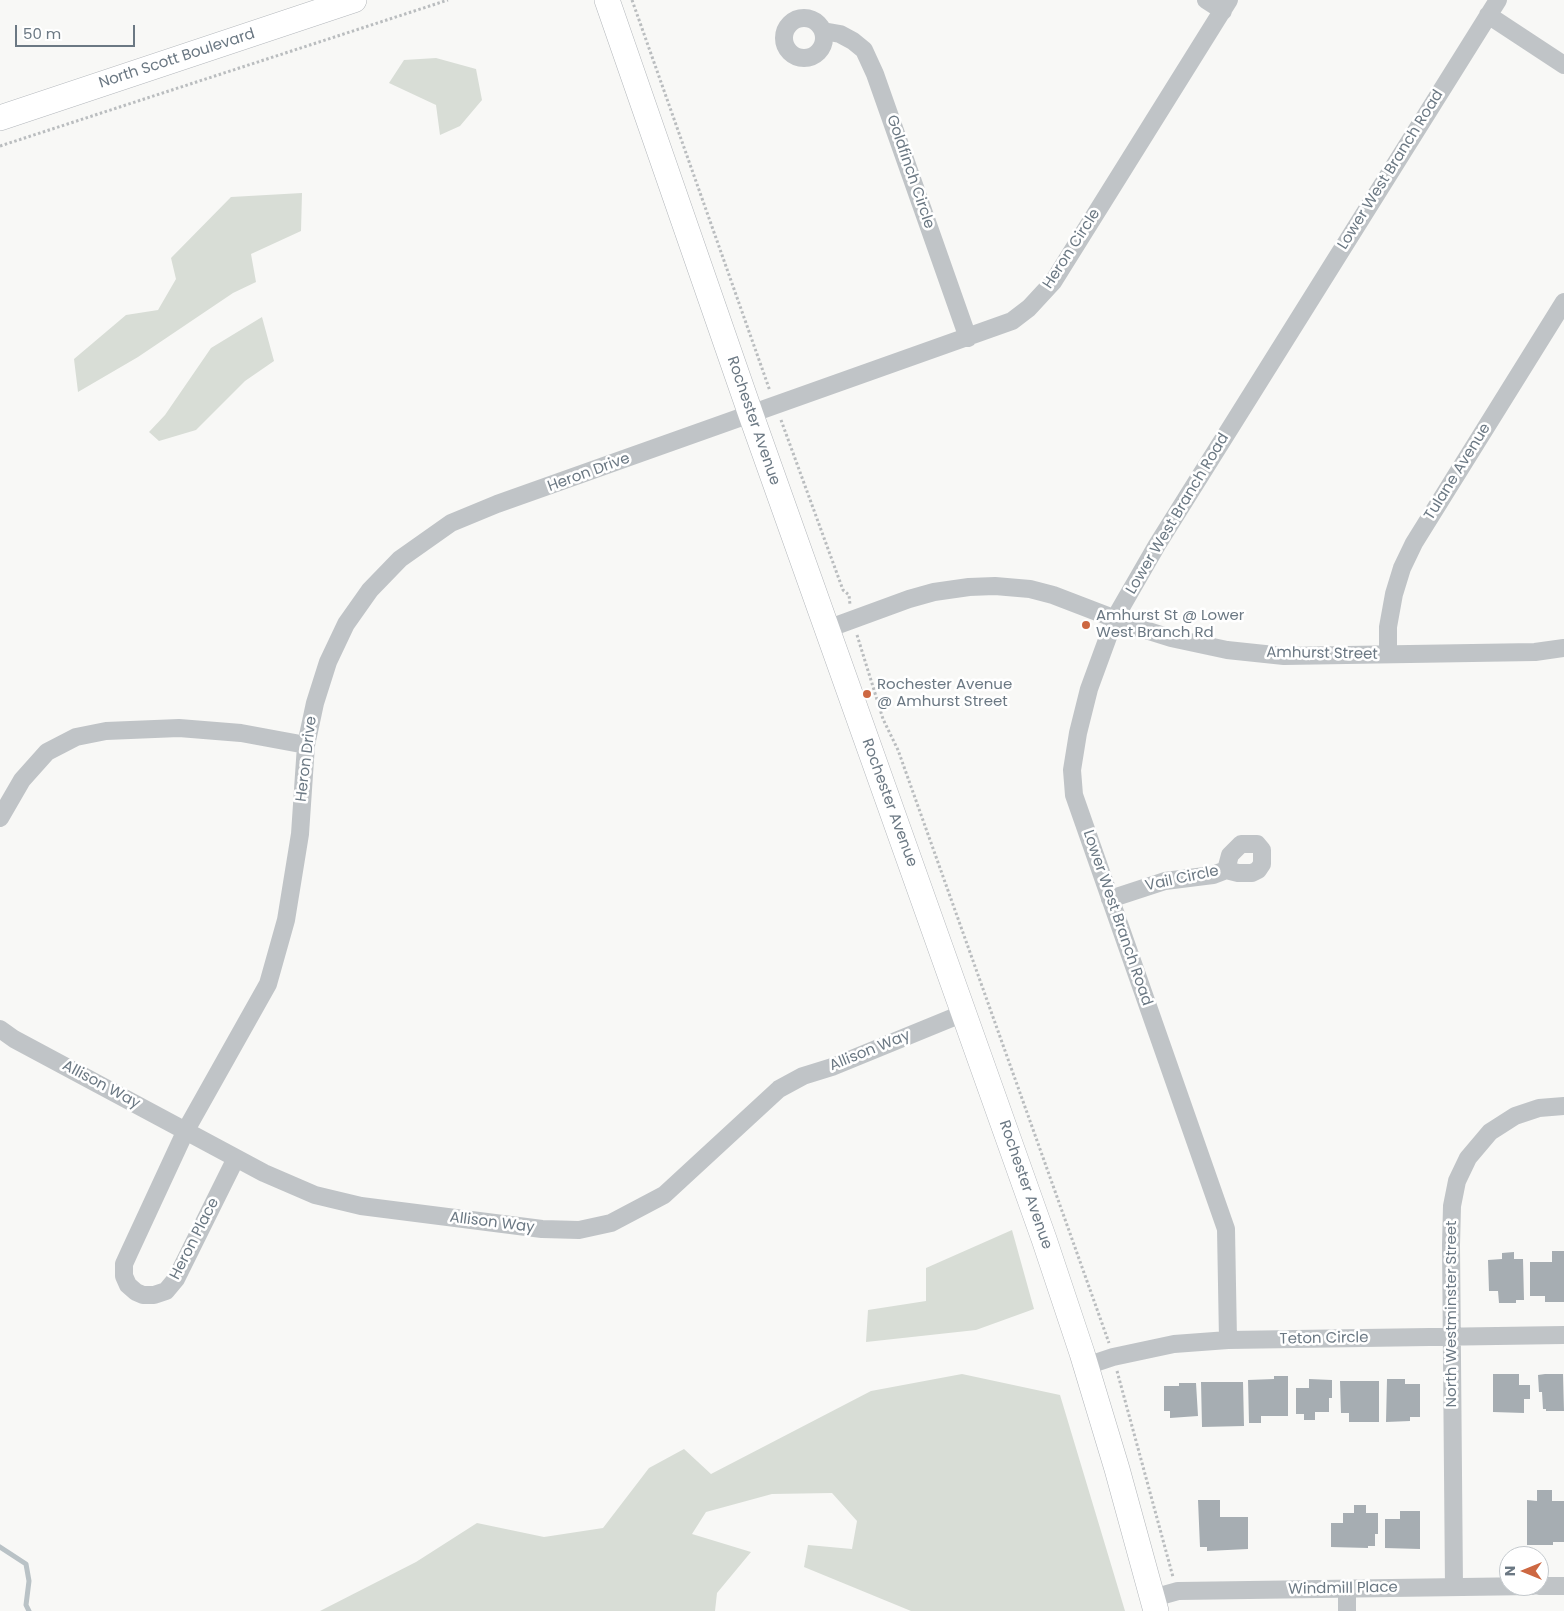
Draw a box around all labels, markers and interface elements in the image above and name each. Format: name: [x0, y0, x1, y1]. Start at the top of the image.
scale bar: [18, 15, 138, 47]
text: 50 m: [23, 23, 61, 44]
street label: North Scott Boulevard: [97, 25, 257, 93]
street label: Lower West Branch Road: [1334, 87, 1448, 253]
street label: Goldfinch Circle: [882, 113, 938, 231]
street label: Heron Circle: [1040, 206, 1104, 292]
street label: Rochester Avenue: [722, 354, 784, 488]
street label: Tulane Avenue: [1421, 420, 1495, 524]
street label: Lower West Branch Road: [1123, 430, 1233, 598]
street label: Heron Drive: [545, 450, 633, 496]
place label: Amhurst St @ Lower West Branch Rd: [1096, 607, 1244, 642]
marker: Amhurst St @ Lower West Branch Rd: [1080, 619, 1092, 631]
street label: Amhurst Street: [1266, 644, 1378, 664]
place label: Rochester Avenue @ Amhurst Street: [877, 676, 1012, 711]
marker: Rochester Avenue @ Amhurst Street: [861, 688, 873, 700]
street label: Heron Drive: [293, 715, 321, 803]
street label: Rochester Avenue: [857, 736, 921, 870]
street label: Lower West Branch Road: [1078, 828, 1156, 1008]
street label: Vail Circle: [1144, 862, 1220, 896]
street label: Allison Way: [827, 1027, 913, 1075]
street label: Allison Way: [59, 1057, 143, 1113]
street label: Rochester Avenue: [994, 1118, 1056, 1252]
street label: Heron Place: [167, 1195, 223, 1283]
street label: Allison Way: [449, 1209, 535, 1237]
street label: North Westminster Street: [1443, 1221, 1461, 1407]
street label: Teton Circle: [1279, 1329, 1369, 1349]
north arrow: [1499, 1546, 1549, 1596]
text: N: [1500, 1566, 1520, 1576]
street label: Windmill Place: [1288, 1579, 1398, 1599]

